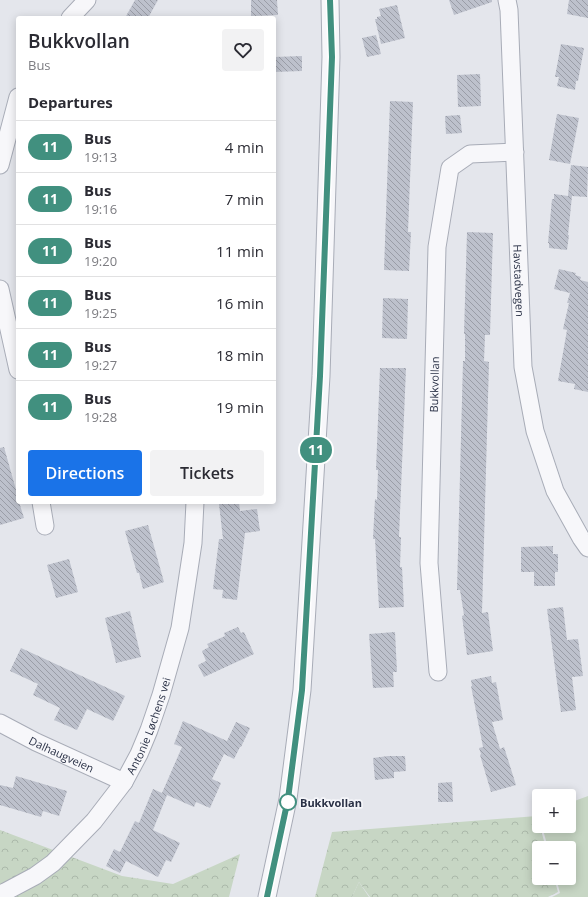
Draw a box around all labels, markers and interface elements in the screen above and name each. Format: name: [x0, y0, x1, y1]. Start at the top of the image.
text: Bukkvollan: [28, 28, 130, 54]
button: heart: [222, 29, 264, 71]
text: Bus: [28, 56, 51, 74]
text: Departures: [28, 92, 113, 112]
text: Bus: [84, 128, 111, 148]
text: 11: [42, 137, 58, 156]
text: 4 min: [225, 137, 264, 157]
text: 19:13: [84, 148, 117, 166]
text: Bus: [84, 180, 111, 200]
text: 11: [42, 189, 58, 208]
text: 7 min: [225, 189, 264, 209]
text: 19:16: [84, 200, 117, 218]
text: Bus: [84, 232, 111, 252]
text: 11: [42, 241, 58, 260]
text: 11 min: [216, 241, 264, 261]
street label: Havstadvegen: [511, 244, 529, 317]
text: 19:20: [84, 252, 117, 270]
text: Bus: [84, 284, 111, 304]
text: 11: [42, 293, 58, 312]
text: 16 min: [216, 293, 264, 313]
text: 19:25: [84, 304, 117, 322]
text: Bus: [84, 336, 111, 356]
text: 11: [42, 345, 58, 364]
text: 18 min: [216, 345, 264, 365]
text: 19:27: [84, 356, 117, 374]
street label: Bukkvollan: [425, 356, 442, 413]
text: Bus: [84, 388, 111, 408]
text: 11: [42, 397, 58, 416]
text: 19 min: [216, 397, 264, 417]
text: 19:28: [84, 408, 117, 426]
line badge: 11: [298, 437, 334, 463]
text: 11: [308, 440, 324, 459]
button: Directions: [28, 450, 142, 496]
button: Tickets: [150, 450, 264, 496]
street label: Antonie Løchens vei: [122, 676, 173, 777]
street label: Dalhaugveien: [27, 732, 97, 775]
map controls: [532, 789, 576, 885]
button: +: [532, 789, 576, 833]
marker: Bukkvollan: [279, 793, 297, 811]
place label: Bukkvollan: [300, 795, 362, 810]
button: −: [532, 841, 576, 885]

